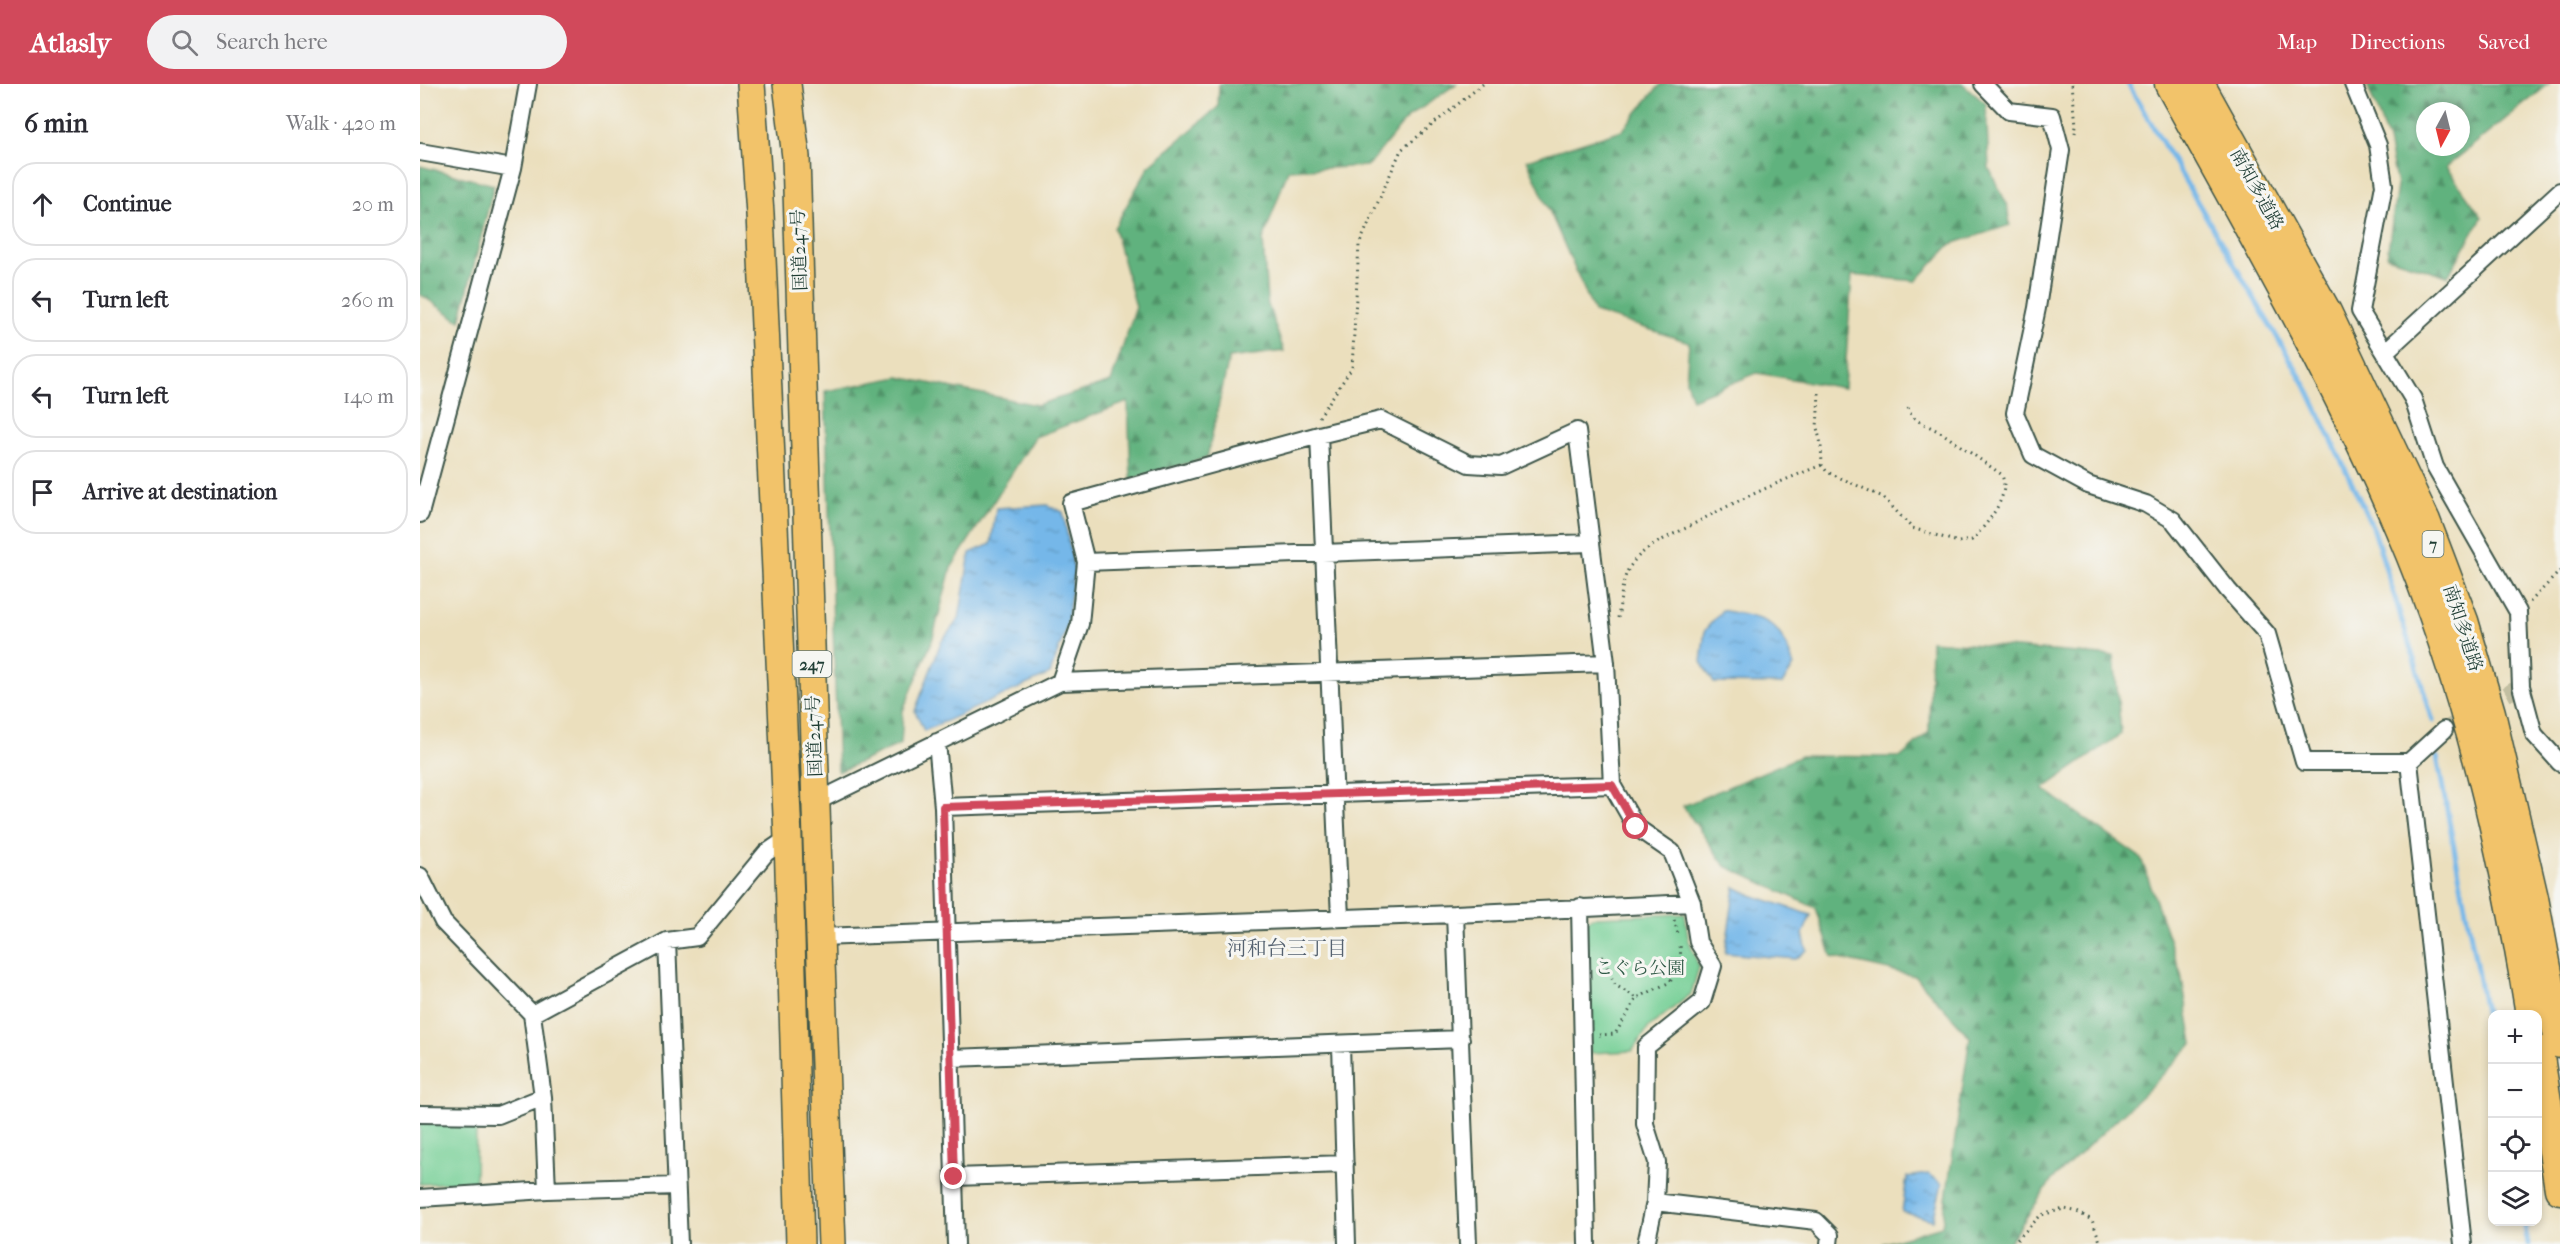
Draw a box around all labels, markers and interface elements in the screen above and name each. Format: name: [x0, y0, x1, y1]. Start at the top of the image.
search box: [147, 15, 567, 69]
text: Atlasly: [30, 26, 111, 59]
icon: search: [168, 26, 201, 59]
text: Search here: [216, 29, 328, 55]
text: Map: [2277, 30, 2317, 54]
text: Directions: [2350, 30, 2445, 54]
text: Saved: [2478, 30, 2530, 54]
north arrow: [2416, 102, 2470, 156]
text: 6 min: [24, 108, 88, 139]
text: Walk · 420 m: [286, 112, 396, 135]
street label: 南知多道路: [2226, 145, 2288, 234]
icon: ahead: [26, 188, 59, 221]
text: Continue: [83, 191, 172, 217]
text: 20 m: [352, 193, 394, 216]
street label: 国道247号: [788, 209, 811, 291]
icon: left: [26, 284, 59, 317]
text: Turn left: [83, 287, 169, 313]
text: 260 m: [341, 289, 394, 312]
icon: left: [26, 380, 59, 413]
text: Turn left: [83, 383, 169, 409]
text: 140 m: [343, 385, 394, 408]
icon: arrive: [26, 476, 59, 509]
text: Arrive at destination: [83, 479, 277, 505]
road number: 7: [2422, 531, 2444, 557]
street label: 南知多道路: [2439, 582, 2486, 674]
road number: 247: [792, 651, 832, 677]
street label: 国道247号: [803, 695, 826, 777]
route start: [1622, 813, 1648, 839]
district label: 河和台三丁目: [1227, 937, 1347, 960]
park label: こぐら公園: [1595, 958, 1685, 979]
map controls: [2488, 1010, 2542, 1226]
button: +: [2488, 1010, 2542, 1064]
button: −: [2488, 1064, 2542, 1118]
button: locate: [2488, 1118, 2542, 1172]
route end: [940, 1163, 966, 1189]
button: layers: [2488, 1172, 2542, 1226]

